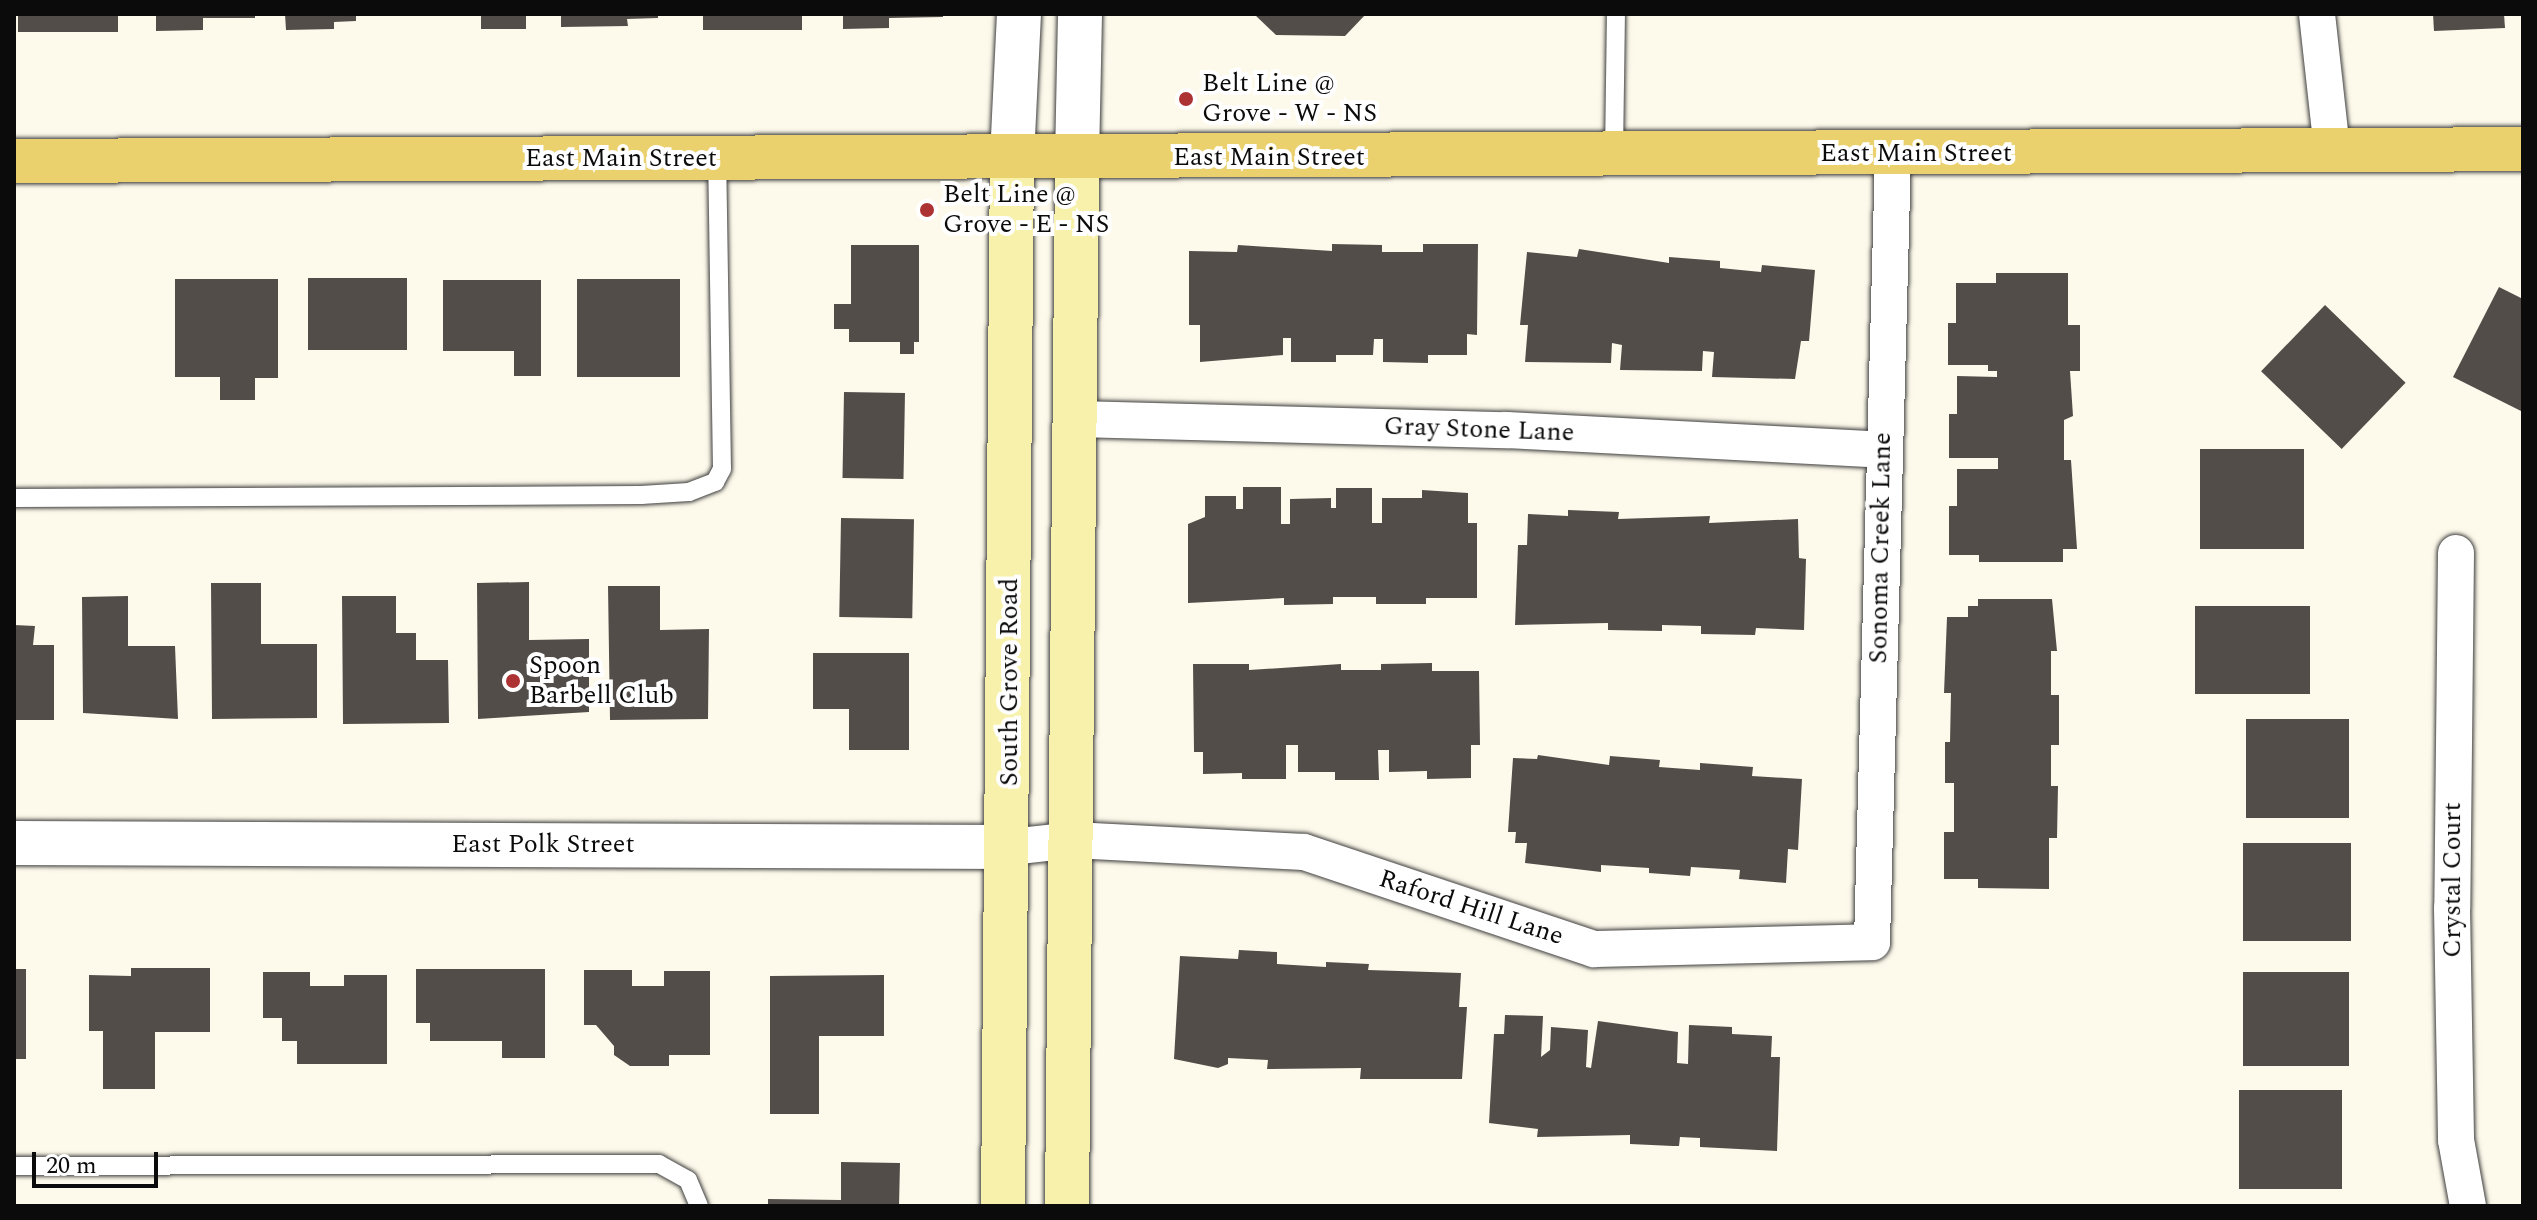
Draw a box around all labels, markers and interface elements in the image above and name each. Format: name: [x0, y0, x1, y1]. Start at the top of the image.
place label: Belt Line @ Grove - W - NS: [1202, 68, 1377, 130]
marker: Belt Line @ Grove - W - NS: [1177, 90, 1195, 108]
street label: East Main Street: [1820, 138, 2012, 170]
street label: East Main Street: [1173, 142, 1365, 174]
street label: East Main Street: [525, 143, 717, 175]
place label: Belt Line @ Grove - E - NS: [943, 179, 1109, 240]
marker: Belt Line @ Grove - E - NS: [918, 201, 936, 219]
street label: Gray Stone Lane: [1383, 411, 1575, 449]
street label: Sonoma Creek Lane: [1863, 432, 1899, 664]
street label: South Grove Road: [994, 578, 1026, 786]
place label: Spoon Barbell Club: [529, 650, 674, 712]
marker: Spoon Barbell Club: [504, 672, 522, 690]
street label: Crystal Court: [2437, 802, 2469, 958]
street label: East Polk Street: [451, 829, 635, 861]
street label: Raford Hill Lane: [1375, 863, 1567, 953]
scale bar: [36, 1136, 162, 1186]
text: 20 m: [46, 1148, 97, 1184]

